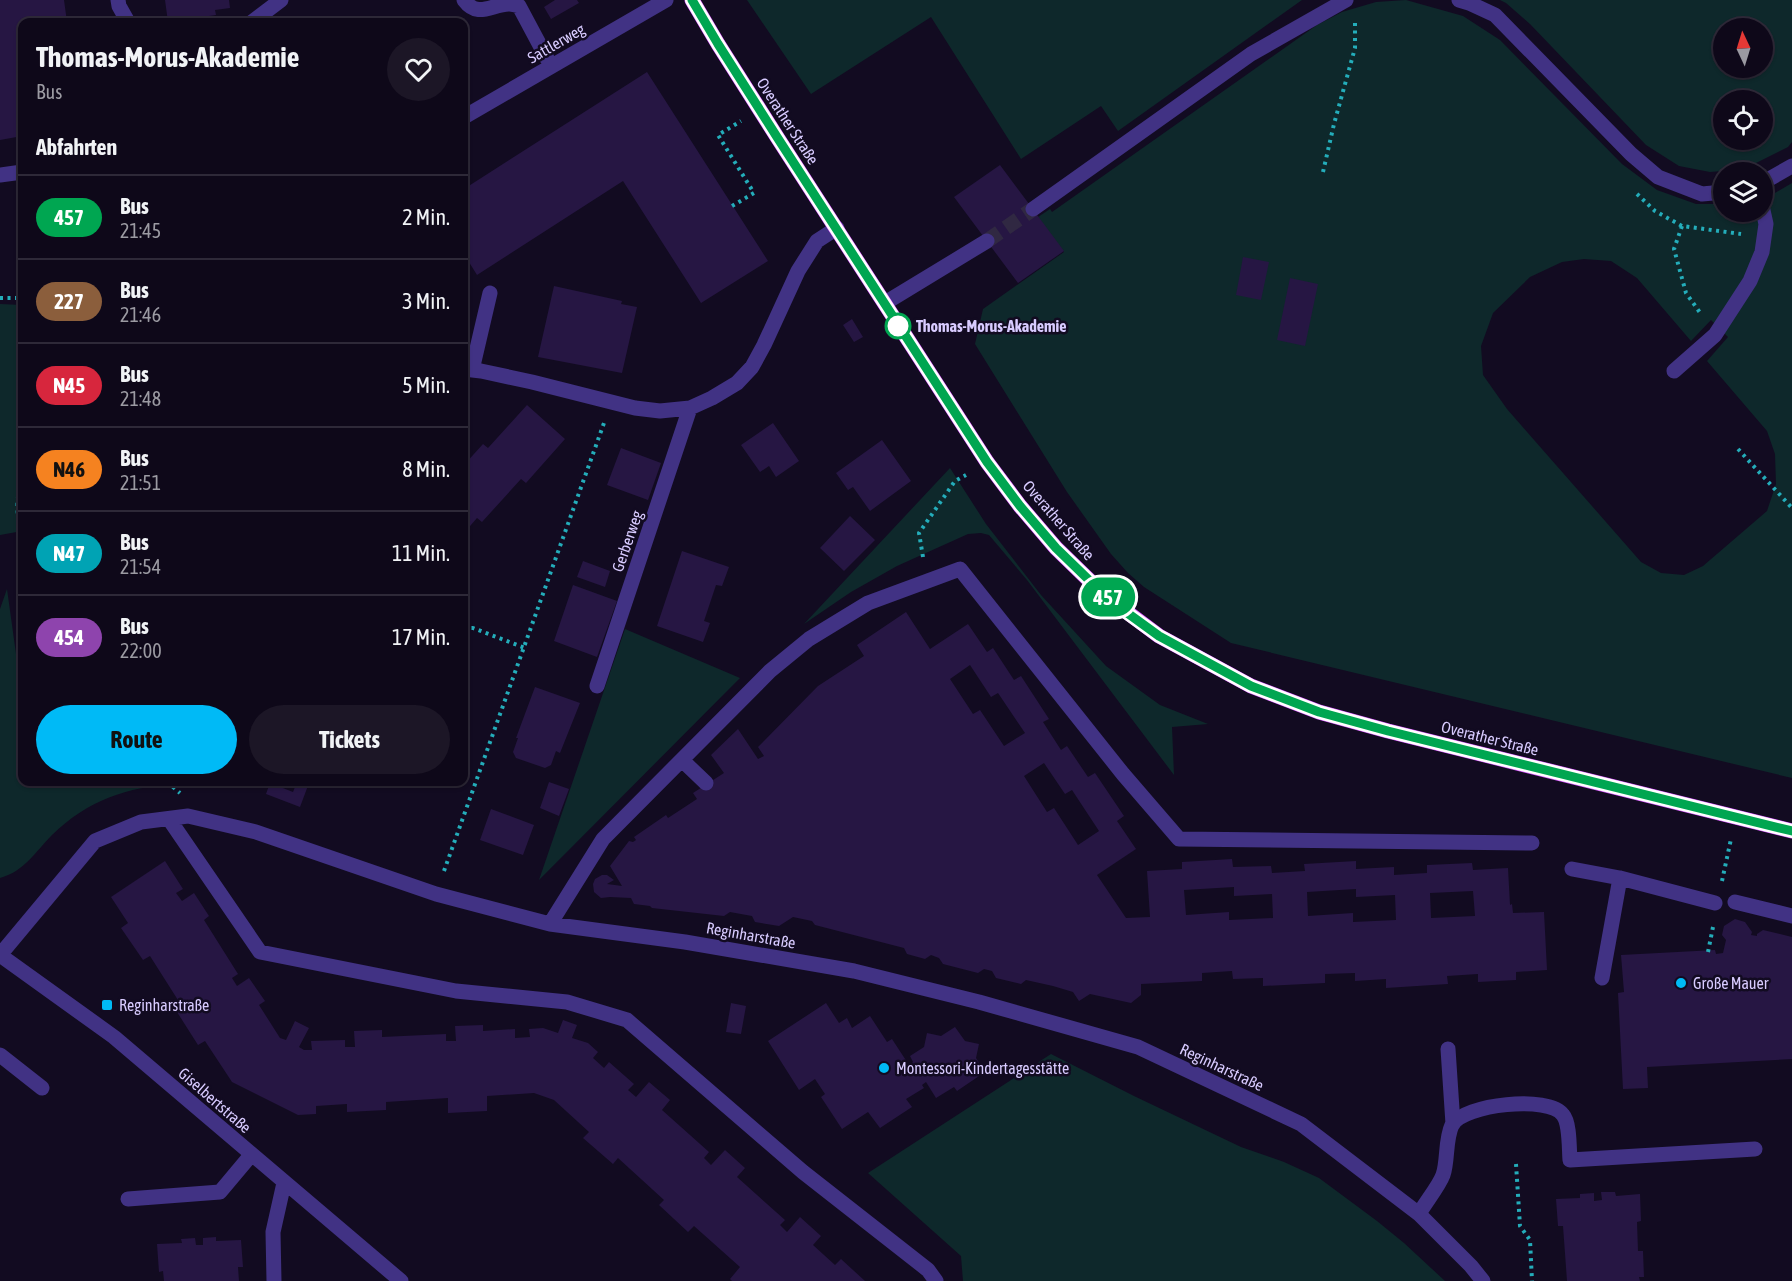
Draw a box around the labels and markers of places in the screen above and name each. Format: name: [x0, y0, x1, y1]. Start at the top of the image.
marker: Thomas-Morus-Akademie: [885, 313, 911, 339]
place label: Thomas-Morus-Akademie: [916, 317, 1067, 335]
place label: Große Mauer: [1693, 974, 1769, 992]
marker: Große Mauer: [1674, 976, 1688, 990]
place label: Reginharstraße: [119, 996, 209, 1015]
marker: Reginharstraße: [100, 998, 114, 1012]
place label: Montessori-Kindertagesstätte: [896, 1059, 1069, 1078]
marker: Montessori-Kindertagesstätte: [877, 1061, 891, 1075]

